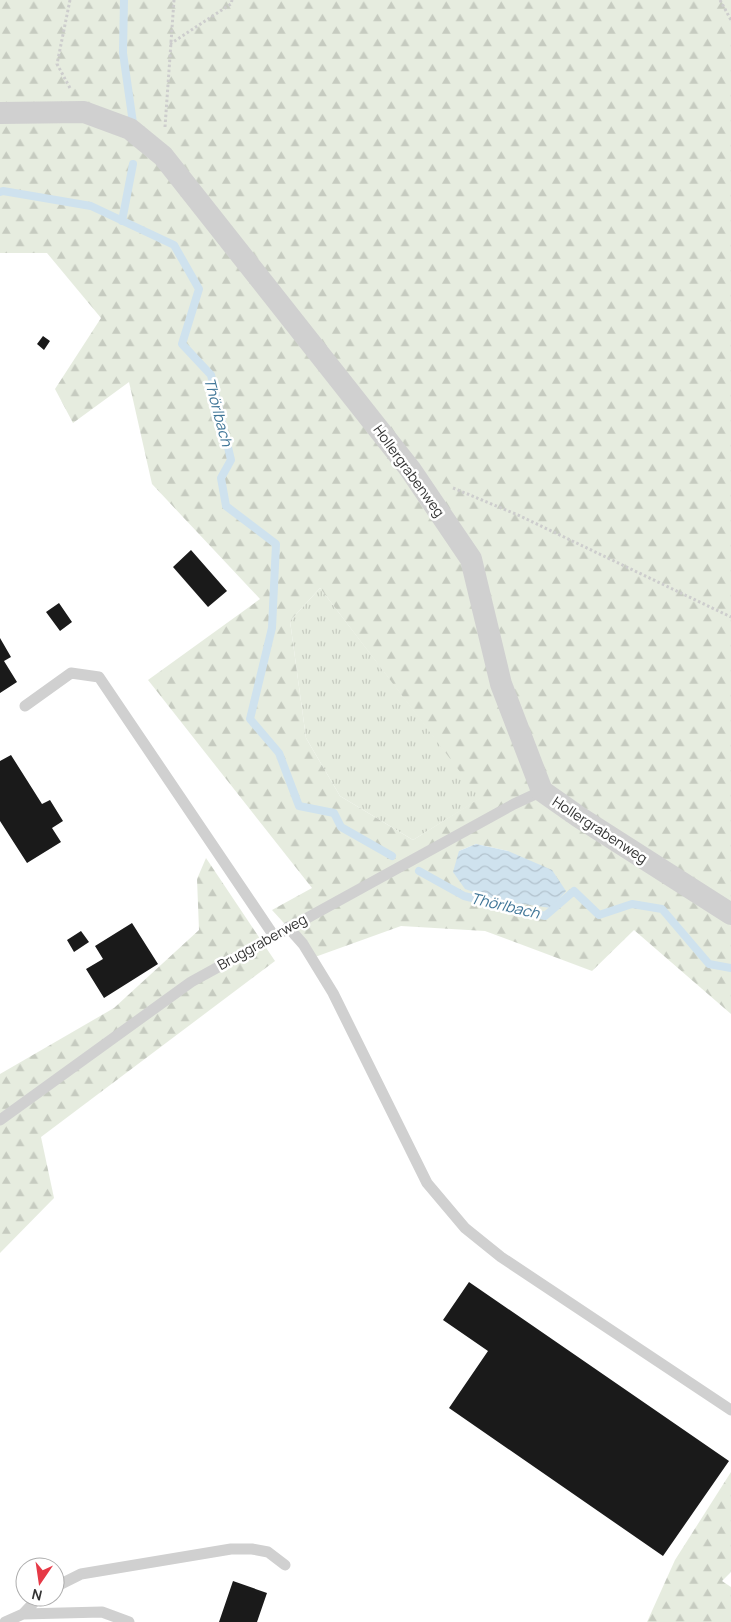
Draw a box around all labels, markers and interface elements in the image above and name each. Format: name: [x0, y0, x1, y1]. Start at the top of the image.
water label: Thörlbach: [199, 375, 238, 449]
street label: Hollergrabenweg: [369, 421, 449, 521]
street label: Hollergrabenweg: [549, 792, 651, 867]
water label: Thörlbach: [469, 887, 543, 924]
street label: Bruggraberweg: [214, 909, 310, 974]
north arrow: [15, 1557, 65, 1607]
text: N: [30, 1585, 44, 1606]

